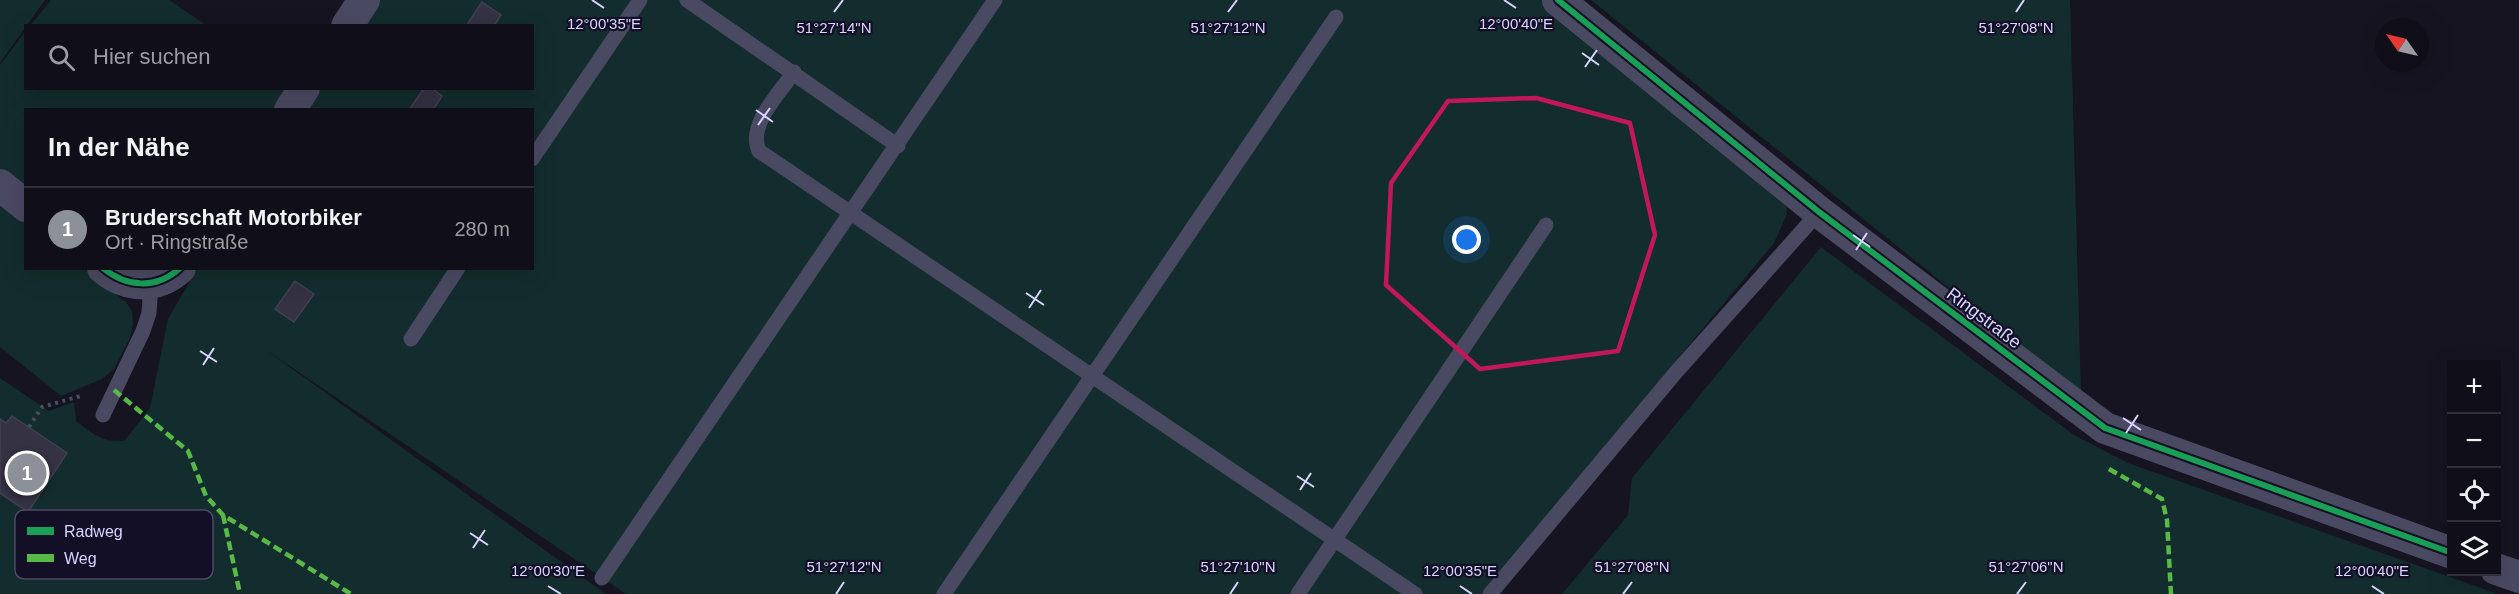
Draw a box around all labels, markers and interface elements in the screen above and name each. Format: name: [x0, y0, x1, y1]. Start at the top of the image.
text: 12°00'35"E: [567, 15, 641, 32]
text: 12°00'40"E: [1479, 15, 1553, 32]
north arrow: [2375, 18, 2429, 72]
text: 51°27'14"N: [796, 19, 872, 36]
text: 51°27'12"N: [1190, 19, 1266, 36]
text: 51°27'08"N: [1978, 19, 2054, 36]
search box: [24, 24, 534, 90]
icon: search: [45, 41, 78, 74]
text: Hier suchen: [93, 44, 210, 69]
text: In der Nähe: [48, 132, 190, 162]
text: Bruderschaft Motorbiker: [105, 205, 362, 230]
text: 1: [62, 218, 73, 240]
text: 280 m: [454, 218, 510, 240]
your location: [1452, 225, 1481, 254]
text: Ort · Ringstraße: [105, 231, 248, 253]
street label: Ringstraße: [1943, 284, 2025, 352]
map controls: [2447, 360, 2501, 576]
button: +: [2447, 360, 2501, 414]
button: −: [2447, 414, 2501, 468]
pin: 1: [8, 450, 46, 496]
button: locate: [2447, 468, 2501, 522]
legend: [15, 510, 213, 579]
button: layers: [2447, 522, 2501, 576]
text: Radweg: [64, 523, 123, 540]
text: Weg: [64, 550, 97, 567]
text: 51°27'12"N: [806, 558, 882, 575]
text: 51°27'10"N: [1200, 558, 1276, 575]
text: 51°27'08"N: [1594, 558, 1670, 575]
text: 51°27'06"N: [1988, 558, 2064, 575]
text: 12°00'30"E: [511, 562, 585, 579]
text: 12°00'35"E: [1423, 562, 1497, 579]
text: 12°00'40"E: [2335, 562, 2409, 579]

